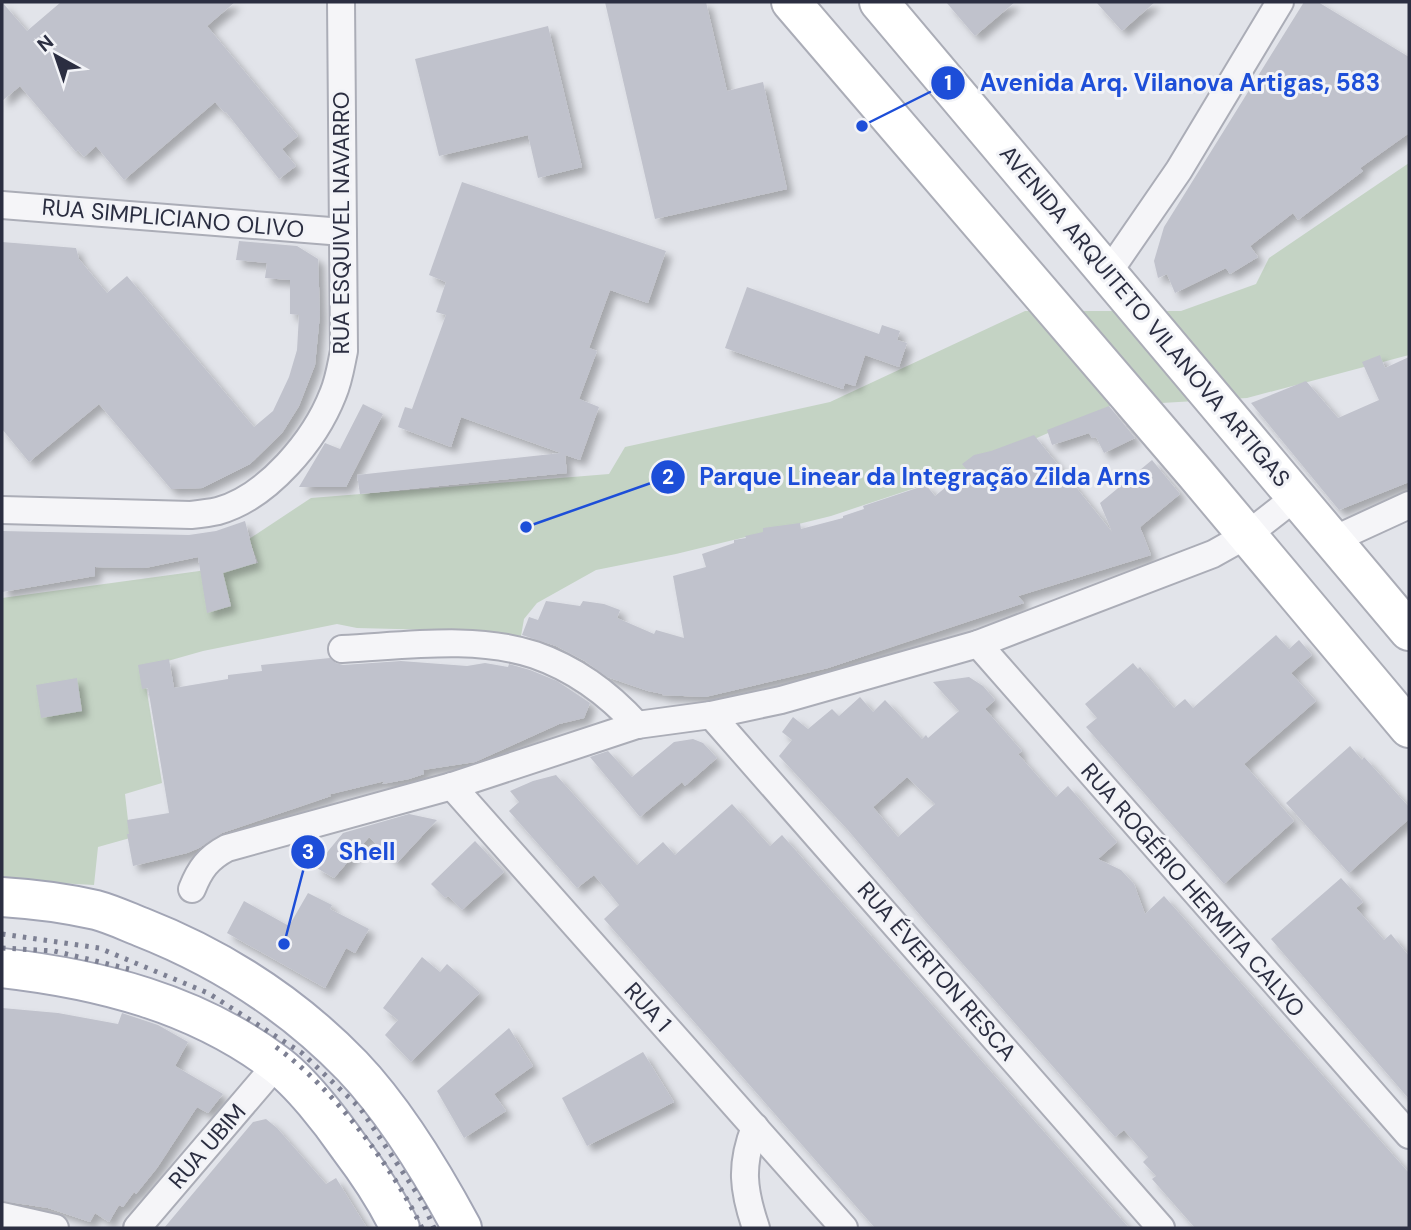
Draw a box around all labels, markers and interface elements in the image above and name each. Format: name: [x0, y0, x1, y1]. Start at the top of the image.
north arrow: [21, 21, 91, 91]
text: N: [32, 29, 59, 57]
callout: Avenida Arq. Vilanova Artigas, 583: [931, 60, 1394, 105]
text: Avenida Arq. Vilanova Artigas, 583: [980, 67, 1380, 98]
text: 1: [944, 69, 952, 97]
street label: RUA ESQUIVEL NAVARRO: [326, 91, 356, 355]
street label: AVENIDA ARQUITETO VILANOVA ARTIGAS: [993, 139, 1297, 493]
street label: RUA SIMPLICIANO OLIVO: [41, 192, 305, 244]
callout: Parque Linear da Integração Zilda Arns: [650, 454, 1165, 499]
text: Parque Linear da Integração Zilda Arns: [699, 461, 1151, 492]
text: 2: [662, 463, 674, 491]
street label: RUA ROGÉRIO HERMITA CALVO: [1074, 757, 1312, 1023]
callout: Shell: [290, 829, 410, 874]
text: Shell: [339, 836, 395, 867]
text: 3: [302, 838, 314, 866]
street label: RUA ÉVERTON RESCA: [851, 875, 1023, 1067]
street label: RUA 1: [618, 976, 678, 1038]
street label: RUA UBIM: [162, 1097, 252, 1195]

